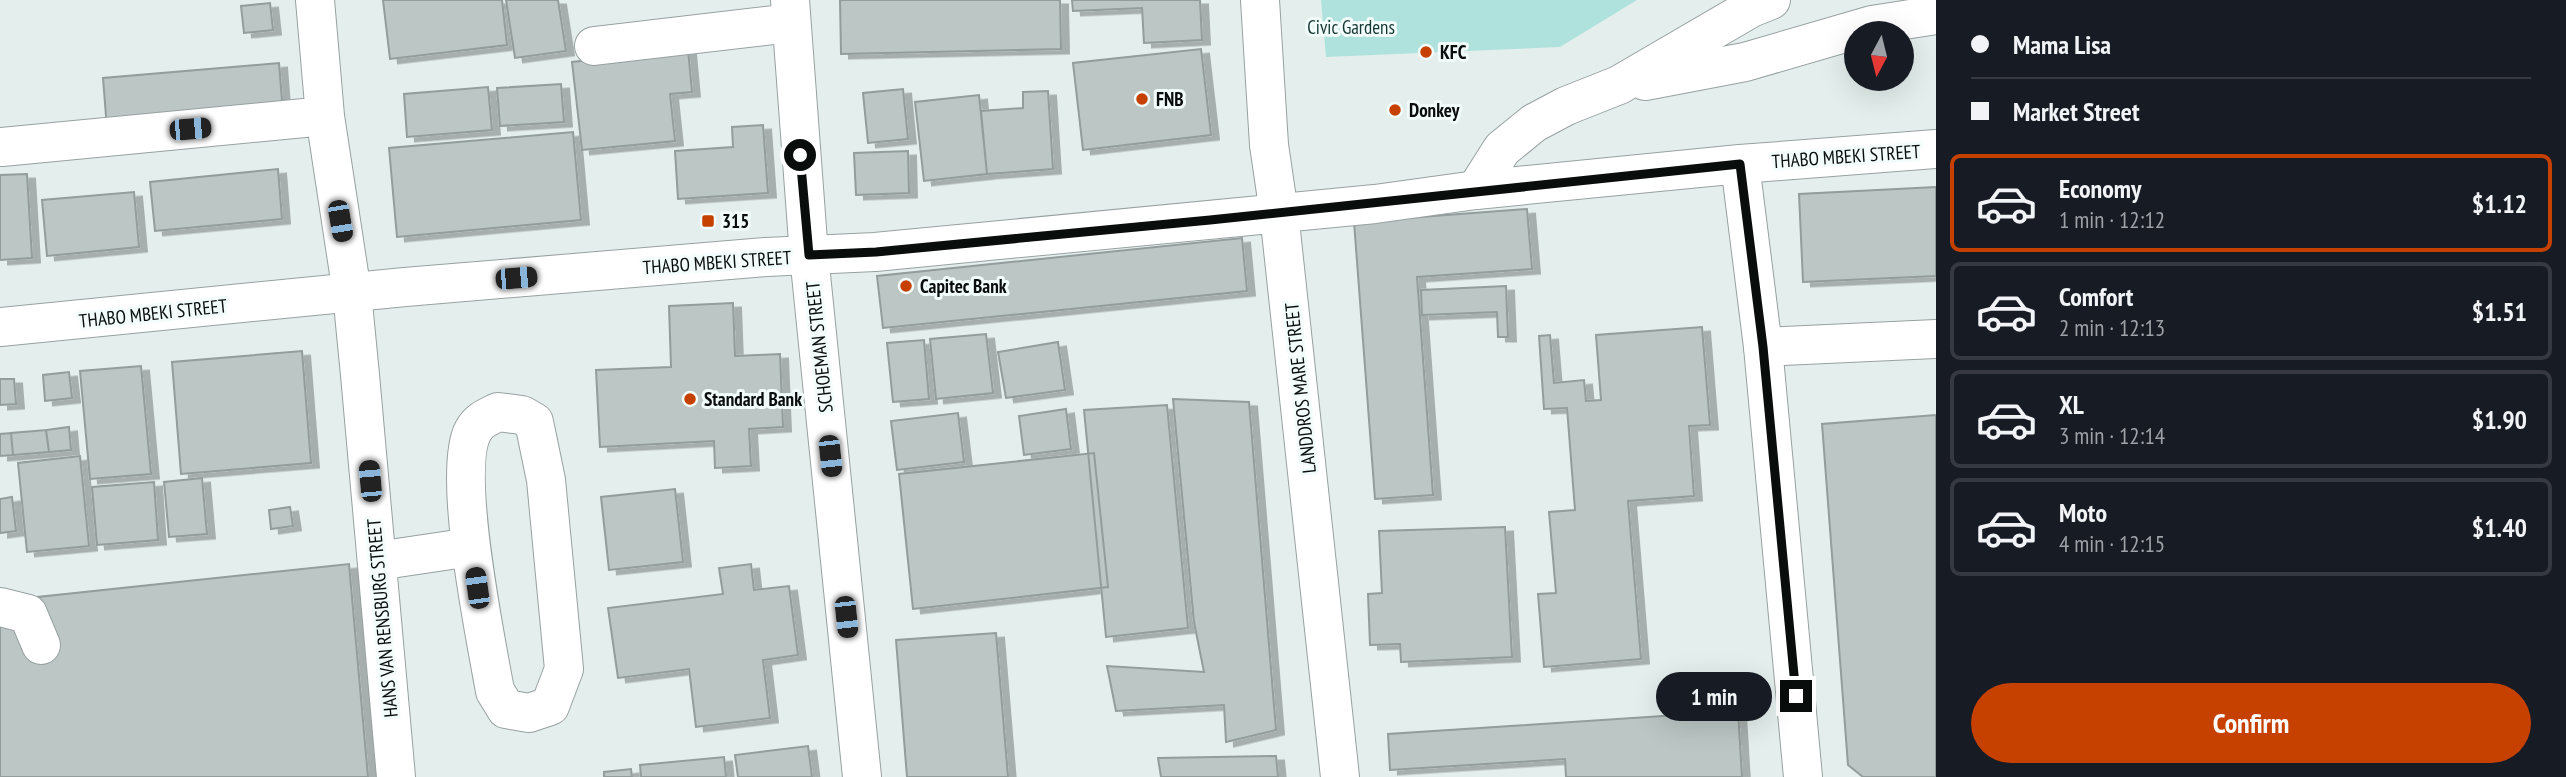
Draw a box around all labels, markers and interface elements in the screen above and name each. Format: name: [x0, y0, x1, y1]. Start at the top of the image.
park label: Civic Gardens: [1307, 15, 1395, 39]
north arrow: [1844, 21, 1914, 91]
map controls: [1844, 21, 1914, 91]
text: Mama Lisa: [2013, 28, 2111, 61]
place label: KFC: [1440, 40, 1467, 64]
marker: KFC: [1418, 44, 1434, 60]
place label: FNB: [1156, 87, 1184, 111]
marker: FNB: [1134, 91, 1150, 107]
text: Market Street: [2013, 95, 2140, 128]
place label: Donkey: [1409, 98, 1460, 122]
marker: Donkey: [1387, 102, 1403, 118]
car: [169, 117, 212, 141]
route start: [784, 139, 816, 171]
street label: THABO MBEKI STREET: [1771, 139, 1921, 173]
icon: car: [1975, 172, 2038, 235]
text: Economy: [2059, 172, 2141, 205]
text: $1.12: [2472, 187, 2527, 220]
car: [327, 198, 354, 244]
text: 1 min · 12:12: [2059, 205, 2165, 234]
place label: 315: [722, 209, 749, 233]
marker: 315: [700, 213, 716, 229]
street label: THABO MBEKI STREET: [642, 245, 792, 279]
car: [495, 266, 538, 290]
place label: Capitec Bank: [920, 274, 1007, 298]
marker: Capitec Bank: [898, 278, 914, 294]
street label: SCHOEMAN STREET: [800, 280, 838, 414]
icon: car: [1975, 280, 2038, 343]
text: Comfort: [2059, 280, 2133, 313]
street label: THABO MBEKI STREET: [78, 293, 229, 333]
text: $1.51: [2472, 295, 2527, 328]
street label: LANDDROS MARE STREET: [1279, 301, 1321, 474]
text: 2 min · 12:13: [2059, 313, 2165, 342]
place label: Standard Bank: [704, 387, 802, 411]
icon: car: [1975, 388, 2038, 451]
text: XL: [2059, 388, 2084, 421]
marker: Standard Bank: [682, 391, 698, 407]
text: $1.90: [2472, 403, 2527, 436]
text: 3 min · 12:14: [2059, 421, 2165, 450]
car: [818, 434, 843, 478]
car: [358, 459, 383, 503]
icon: car: [1975, 496, 2038, 559]
text: Moto: [2059, 496, 2107, 529]
text: $1.40: [2472, 511, 2527, 544]
street label: HANS VAN RENSBURG STREET: [361, 517, 403, 718]
text: 4 min · 12:15: [2059, 529, 2165, 558]
car: [464, 566, 491, 610]
car: [834, 595, 859, 639]
callout: 1 min: [1656, 672, 1772, 720]
route end: [1780, 680, 1812, 712]
text: 1 min: [1691, 682, 1737, 711]
button: Confirm: [1971, 683, 2531, 763]

